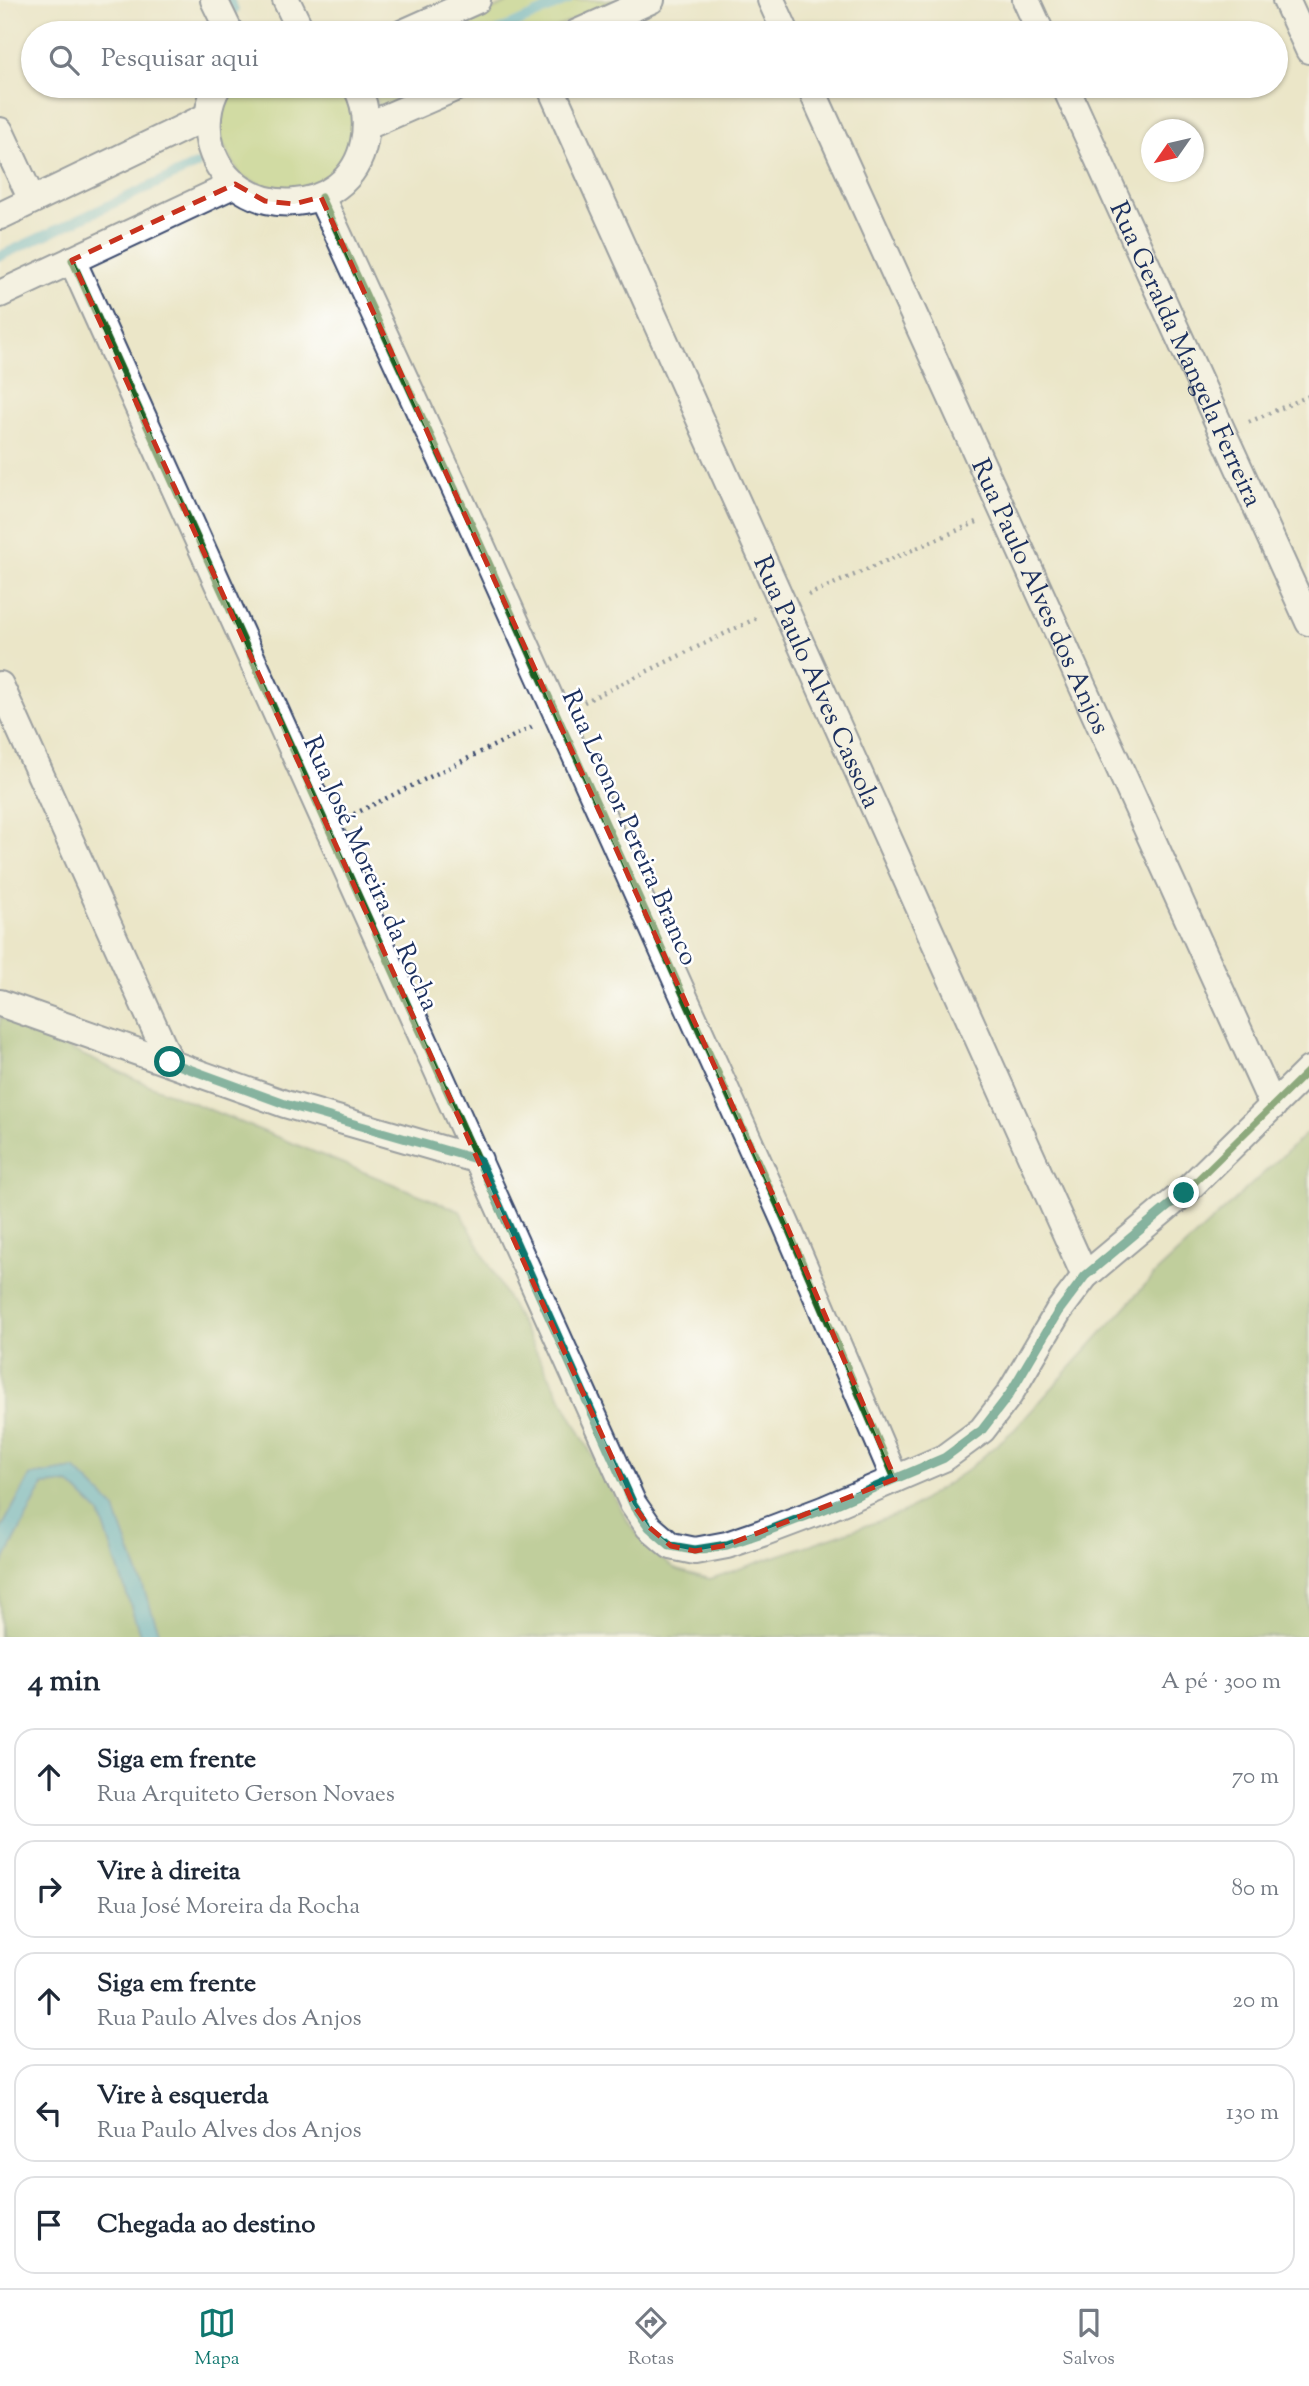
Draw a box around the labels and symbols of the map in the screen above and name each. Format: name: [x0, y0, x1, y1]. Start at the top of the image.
north arrow: [1141, 119, 1204, 182]
street label: Rua Geralda Mangela Ferreira: [1099, 196, 1270, 513]
street label: Rua Paulo Alves dos Anjos: [961, 453, 1118, 741]
street label: Rua Paulo Alves Cassola: [743, 550, 888, 815]
street label: Rua Leonor Pereira Branco: [551, 684, 706, 972]
street label: Rua José Moreira da Rocha: [292, 731, 447, 1017]
route start: [154, 1046, 185, 1077]
route end: [1168, 1177, 1199, 1208]

